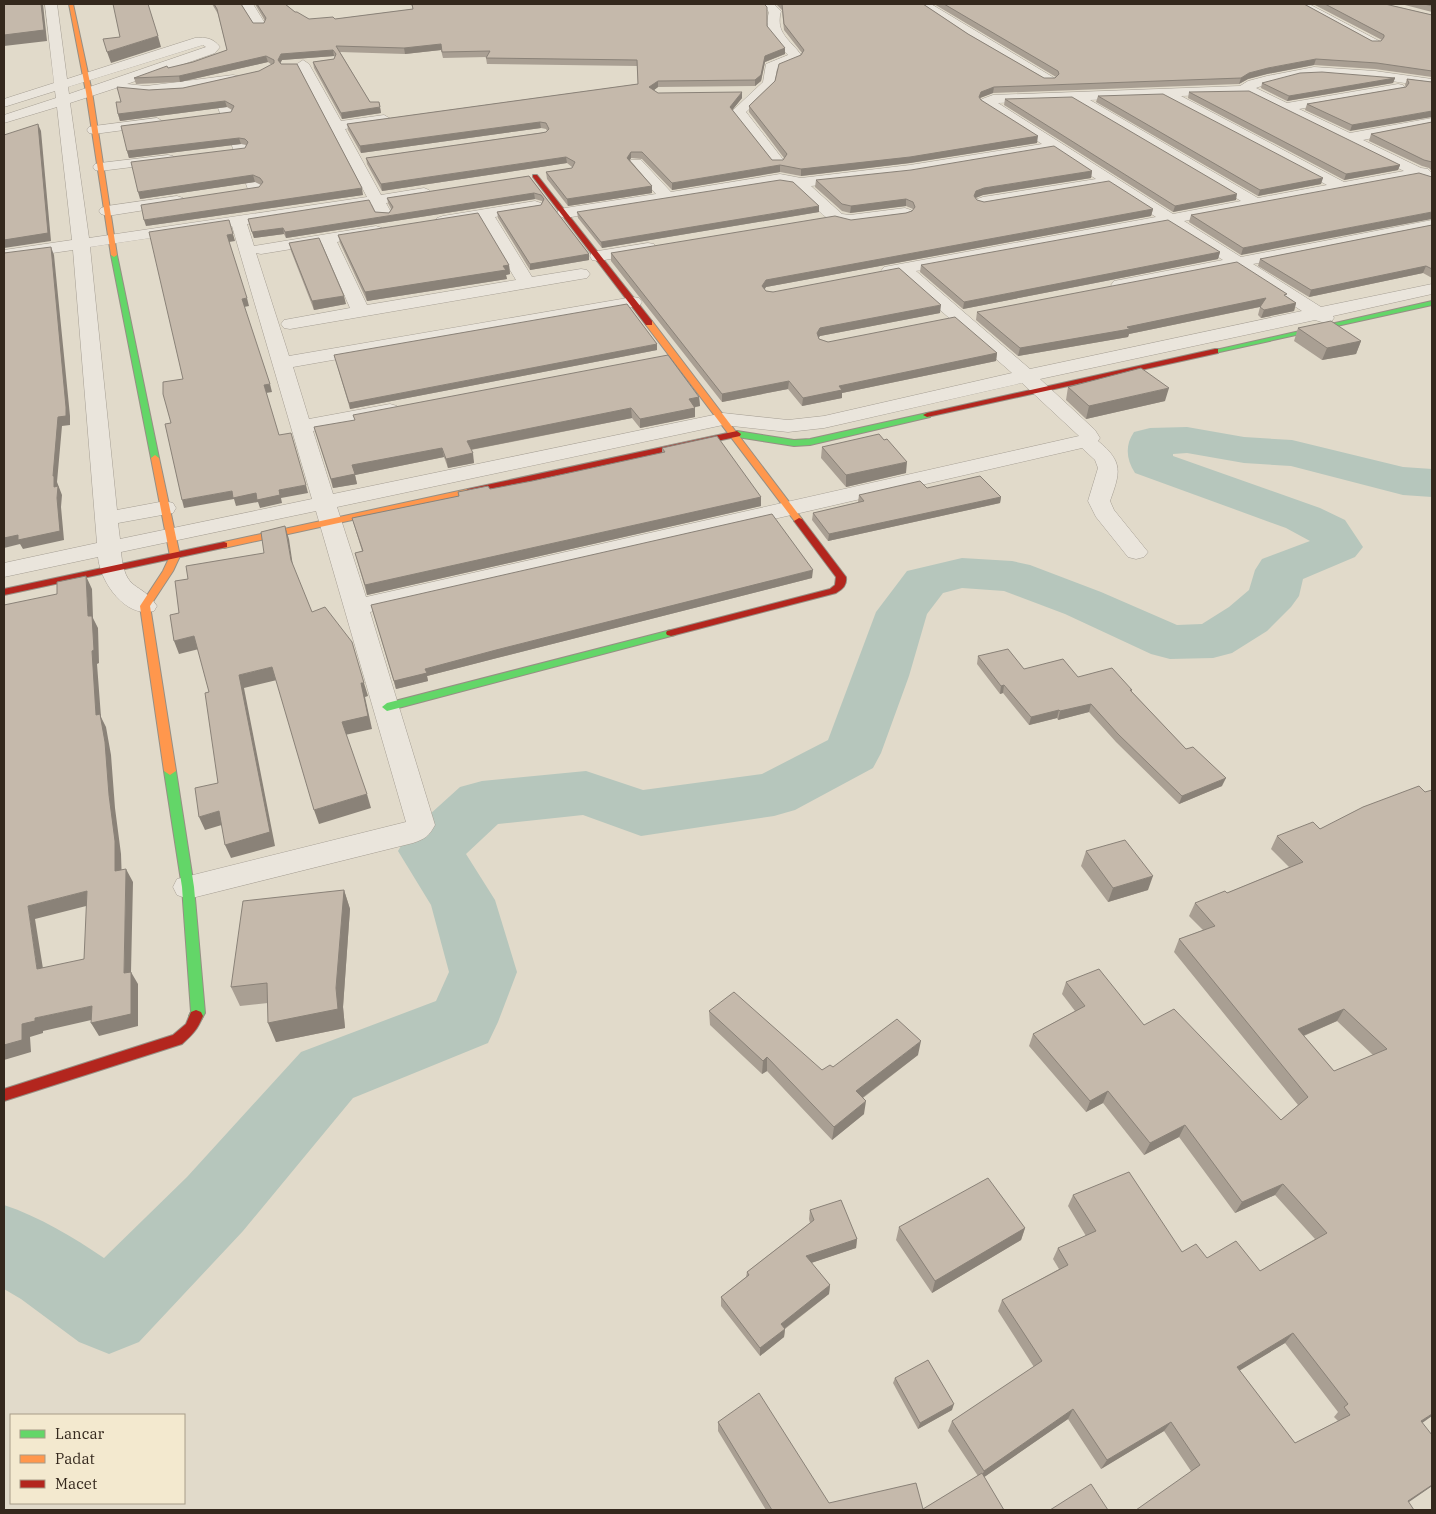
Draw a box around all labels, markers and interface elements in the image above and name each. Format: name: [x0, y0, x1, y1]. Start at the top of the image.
legend: [10, 1414, 185, 1504]
text: Lancar: [55, 1424, 105, 1443]
text: Padat: [55, 1449, 95, 1468]
text: Macet: [55, 1474, 97, 1493]

